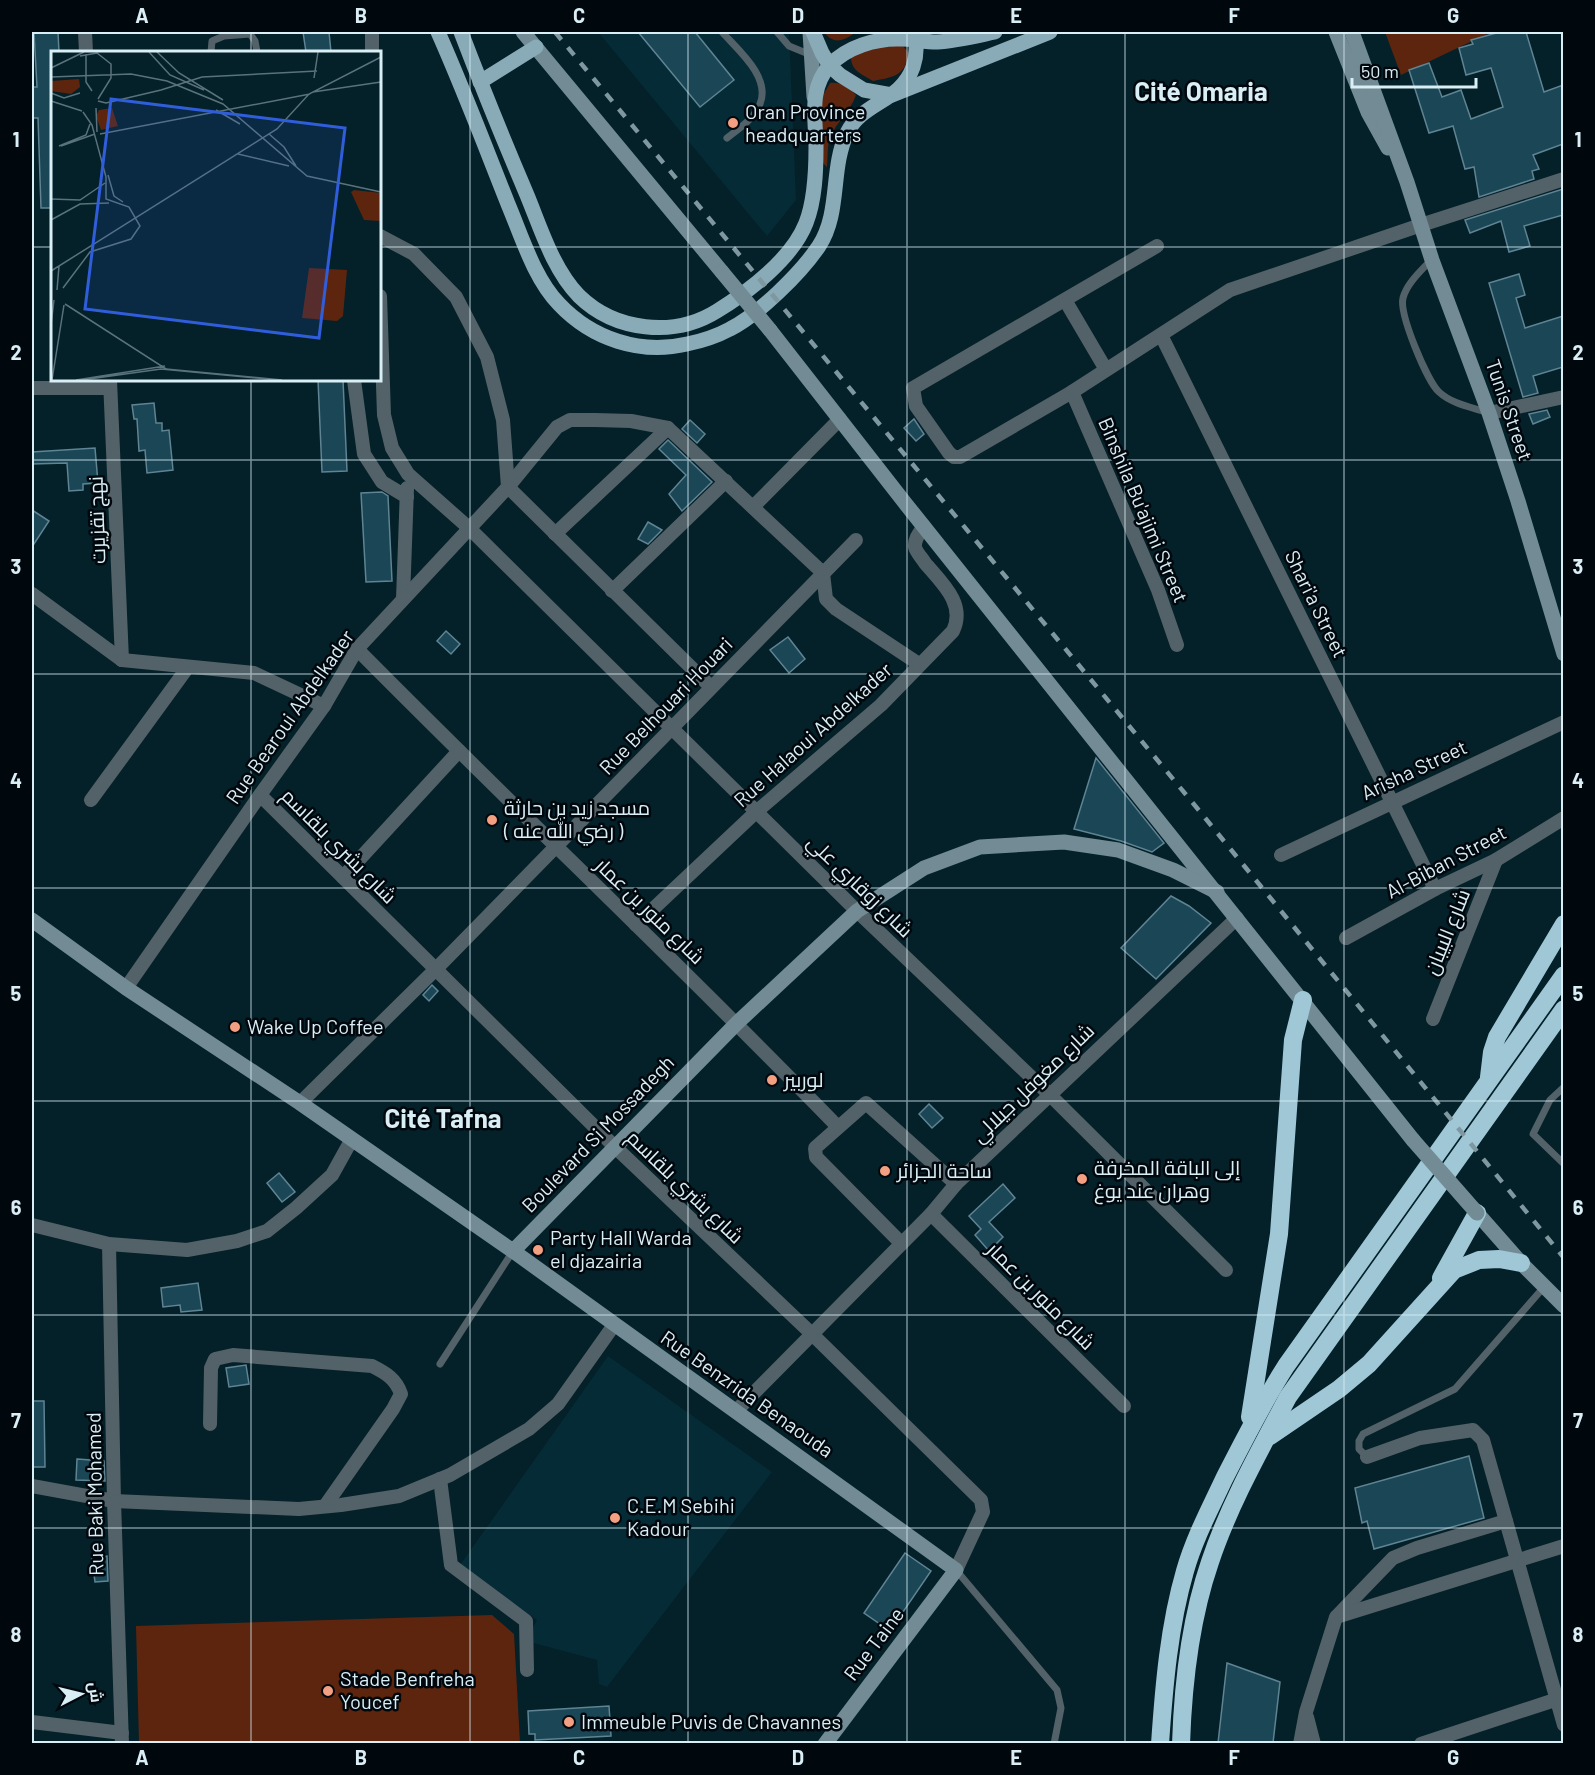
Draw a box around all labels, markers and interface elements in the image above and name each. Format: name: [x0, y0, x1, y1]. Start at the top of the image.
text: A: [135, 3, 149, 27]
text: B: [355, 3, 367, 27]
text: C: [573, 3, 585, 27]
text: D: [792, 3, 804, 27]
text: E: [1010, 3, 1022, 27]
text: F: [1228, 3, 1240, 27]
text: G: [1447, 3, 1459, 27]
inset map: [51, 51, 381, 381]
scale bar: [1352, 51, 1476, 89]
text: 50 m: [1361, 60, 1399, 82]
district label: Cité Omaria: [1134, 75, 1268, 106]
place label: Oran Province headquarters: [745, 99, 865, 146]
marker: Oran Province headquarters: [726, 116, 740, 130]
text: 1: [12, 127, 20, 151]
text: 1: [1574, 127, 1582, 151]
text: 2: [10, 340, 22, 364]
text: 2: [1572, 340, 1584, 364]
street label: Tunis Street: [1481, 356, 1538, 463]
street label: Binshila Bu'ajimi Street: [1094, 413, 1194, 606]
street label: نهج تقزيرت: [82, 476, 113, 564]
street label: Shari'a Street: [1281, 546, 1353, 661]
text: 3: [11, 554, 21, 578]
text: 3: [1573, 554, 1583, 578]
street label: Rue Bearoui Abdelkader: [220, 625, 358, 808]
street label: Rue Belhouari Houari: [594, 632, 737, 779]
street label: Rue Halaoui Abdelkader: [728, 657, 896, 812]
street label: Arisha Street: [1357, 734, 1470, 804]
text: 4: [10, 768, 22, 792]
text: 4: [1572, 768, 1584, 792]
street label: شارع بشري بلقاسم: [274, 783, 402, 911]
place label: مسجد زيد بن حارثة ( رضي الله عنه ): [503, 795, 650, 846]
marker: مسجد زيد بن حارثة ( رضي الله عنه ): [485, 813, 499, 827]
street label: Al-Biban Street: [1381, 819, 1510, 903]
street label: شارع زوقاري علي: [800, 829, 918, 945]
street label: شارع منور بن عمار: [588, 852, 710, 970]
street label: شارع البيبان: [1418, 885, 1477, 979]
text: 5: [11, 981, 22, 1005]
text: 5: [1573, 981, 1584, 1005]
place label: Wake Up Coffee: [247, 1014, 384, 1038]
street label: شارع مغوفل جيلالي: [966, 1018, 1102, 1150]
marker: Wake Up Coffee: [228, 1020, 242, 1034]
street label: Boulevard Si Mossadegh: [516, 1050, 678, 1217]
place label: لوربير: [783, 1067, 824, 1092]
marker: لوربير: [765, 1073, 779, 1087]
district label: Cité Tafna: [384, 1102, 502, 1133]
street label: شارع بشري بلقاسم: [619, 1125, 749, 1252]
place label: إلى الباقة المخرفة وهران عند يوغ: [1094, 1155, 1240, 1205]
place label: ساحة الجزائر: [896, 1158, 992, 1183]
marker: ساحة الجزائر: [878, 1164, 892, 1178]
marker: إلى الباقة المخرفة وهران عند يوغ: [1075, 1172, 1089, 1186]
text: 6: [11, 1195, 22, 1219]
text: 6: [1573, 1195, 1584, 1219]
place label: Party Hall Warda el djazairia: [550, 1225, 692, 1272]
street label: شارع منور بن عمار: [980, 1236, 1100, 1356]
marker: Party Hall Warda el djazairia: [531, 1243, 545, 1257]
street label: Rue Benzrida Benaouda: [657, 1325, 838, 1462]
text: 7: [11, 1408, 21, 1432]
text: 7: [1573, 1408, 1583, 1432]
street label: Rue Baki Mohamed: [81, 1412, 107, 1576]
place label: C.E.M Sebihi Kadour: [627, 1493, 735, 1540]
marker: C.E.M Sebihi Kadour: [608, 1511, 622, 1525]
street label: Rue Taine: [838, 1602, 908, 1685]
text: 8: [11, 1622, 22, 1646]
text: 8: [1573, 1622, 1584, 1646]
north arrow: [51, 1664, 111, 1724]
place label: Stade Benfreha Youcef: [340, 1666, 475, 1713]
text: ش: [85, 1681, 107, 1704]
marker: Stade Benfreha Youcef: [321, 1684, 335, 1698]
place label: Immeuble Puvis de Chavannes: [581, 1709, 841, 1733]
marker: Immeuble Puvis de Chavannes: [562, 1715, 576, 1729]
text: A: [135, 1745, 149, 1769]
text: B: [355, 1745, 367, 1769]
text: C: [573, 1745, 585, 1769]
text: D: [792, 1745, 804, 1769]
text: E: [1010, 1745, 1022, 1769]
text: F: [1228, 1745, 1240, 1769]
text: G: [1447, 1745, 1459, 1769]

